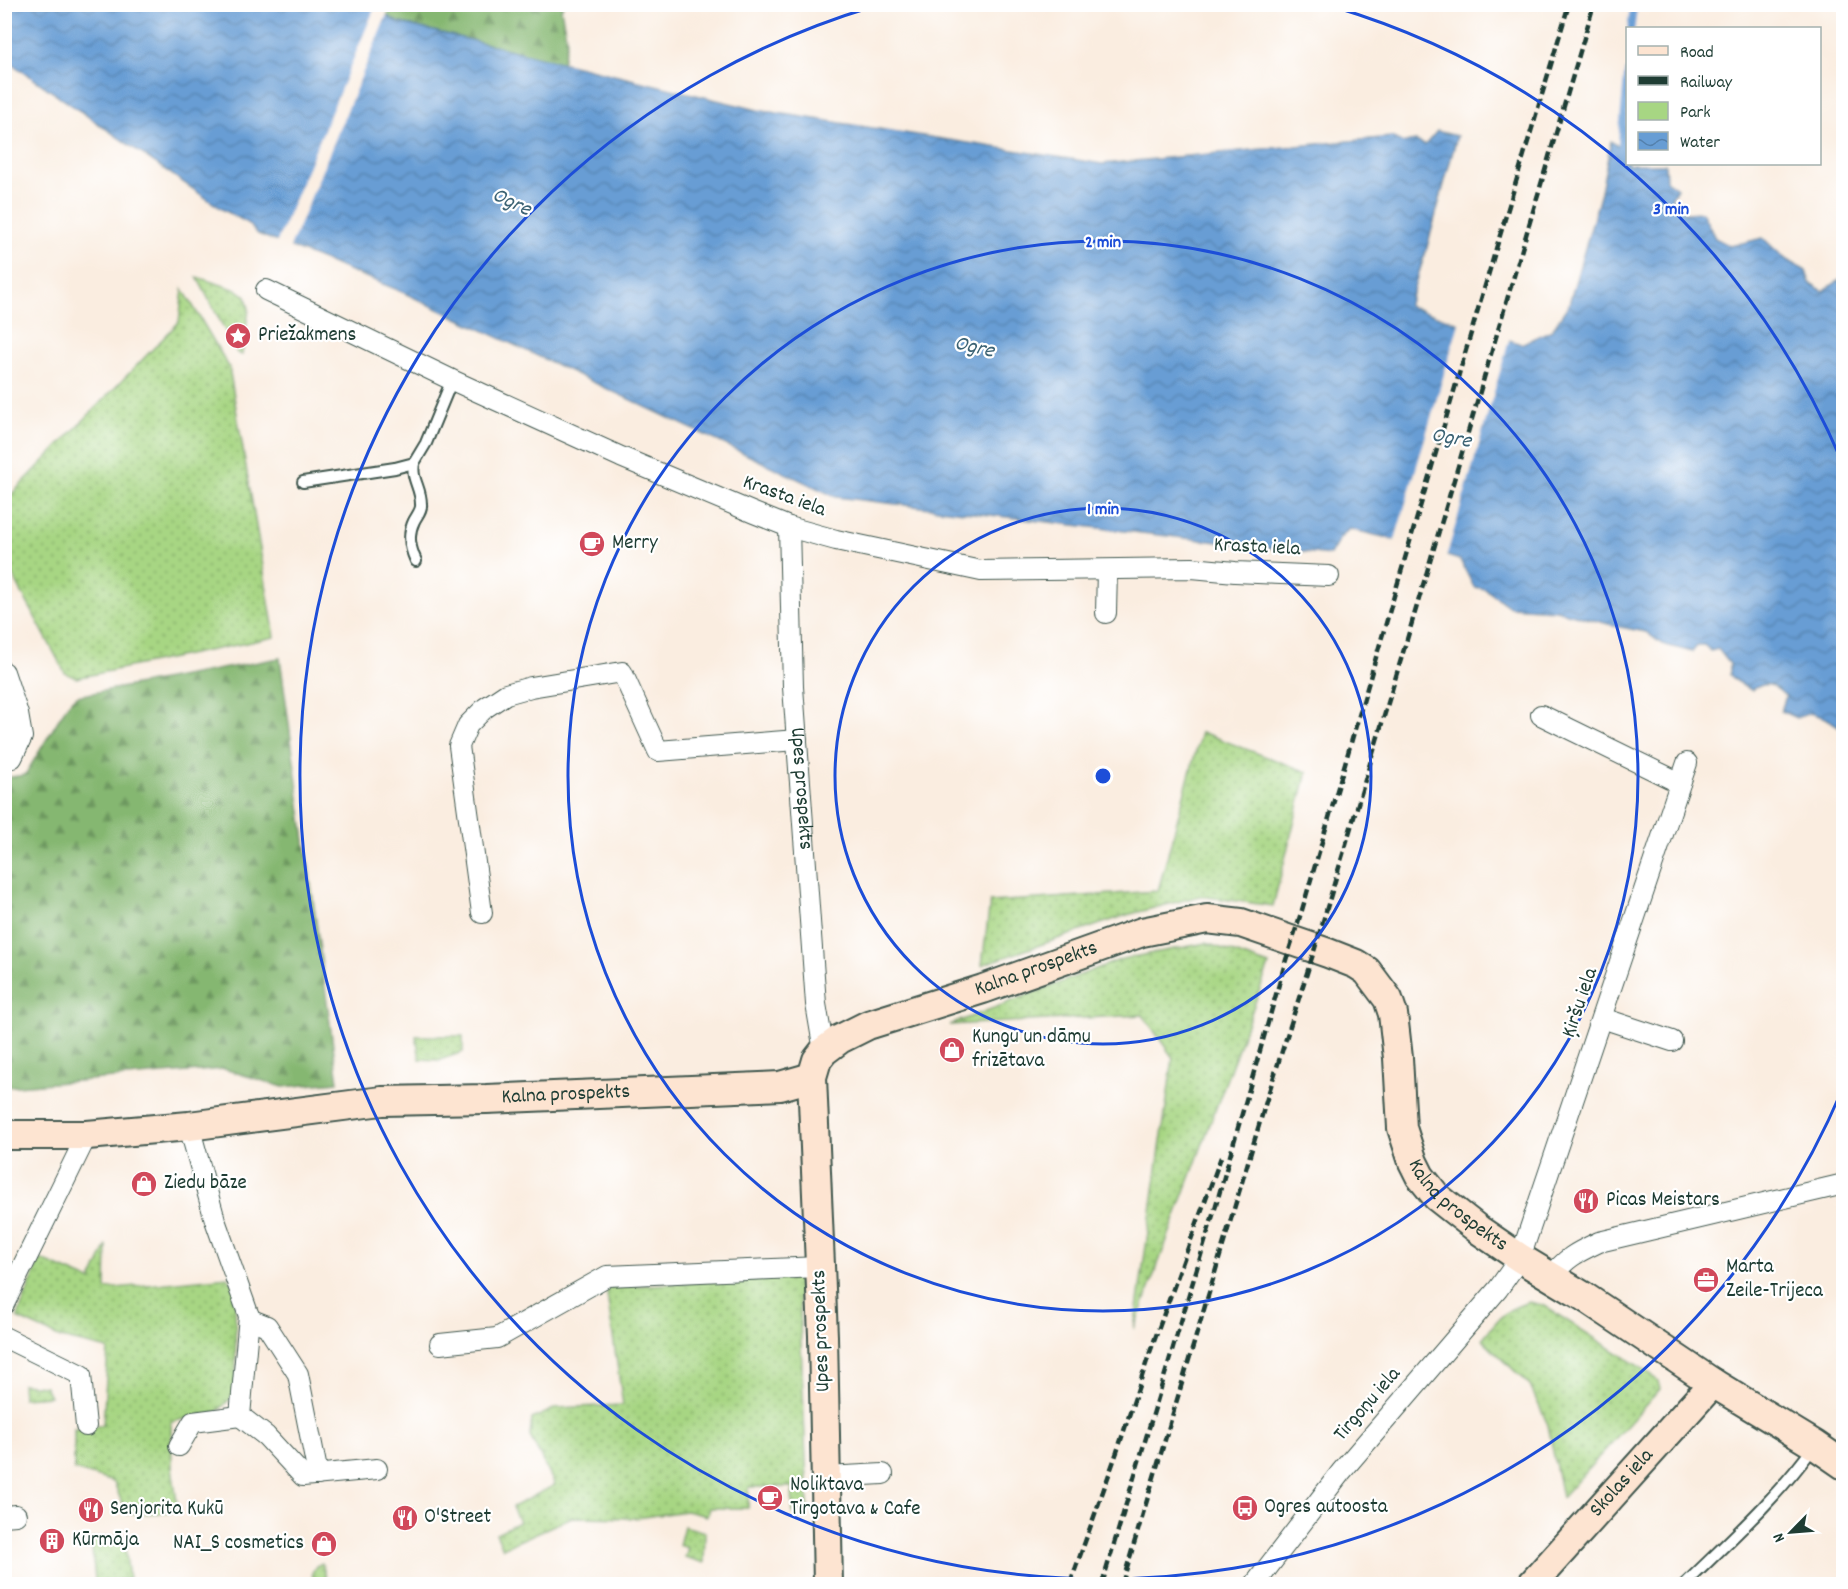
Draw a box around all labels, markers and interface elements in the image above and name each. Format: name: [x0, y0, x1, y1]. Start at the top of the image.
legend: [1626, 27, 1821, 165]
text: Road: [1680, 41, 1714, 66]
text: Railway: [1680, 71, 1733, 96]
text: Park: [1680, 101, 1711, 126]
text: Water: [1680, 131, 1720, 156]
water label: Ogre: [486, 180, 537, 226]
text: 3 min: [1653, 198, 1689, 223]
text: 2 min: [1085, 231, 1121, 256]
place icon: Priežakmens: [223, 321, 253, 351]
place label: Priežakmens: [258, 321, 356, 351]
water label: Ogre: [951, 328, 998, 368]
water label: Ogre: [1429, 420, 1475, 458]
street label: Krasta iela: [738, 468, 831, 526]
text: 1 min: [1087, 498, 1119, 523]
cafe icon: Merry: [577, 529, 607, 559]
place label: Merry: [612, 529, 658, 559]
street label: Krasta iela: [1213, 531, 1302, 565]
street label: Upes prospekts: [781, 726, 820, 851]
centre of rings: [1093, 766, 1113, 786]
street label: Kalna prospekts: [971, 934, 1102, 1006]
street label: Ķiršu iela: [1555, 963, 1607, 1042]
place label: Kungu un dāmu frizētava: [972, 1023, 1091, 1077]
shop icon: Kungu un dāmu frizētava: [937, 1035, 967, 1065]
street label: Kalna prospekts: [501, 1078, 631, 1113]
street label: Kalna prospekts: [1399, 1154, 1514, 1260]
shop icon: Ziedu bāze: [129, 1169, 159, 1199]
place label: Ziedu bāze: [164, 1169, 247, 1199]
restaurant icon: Picas Meistars: [1571, 1186, 1601, 1216]
place label: Picas Meistars: [1606, 1186, 1720, 1216]
place label: Marta Zeile-Trijeca: [1726, 1253, 1824, 1307]
office icon: Marta Zeile-Trijeca: [1691, 1265, 1721, 1295]
street label: Upes prospekts: [805, 1269, 839, 1393]
street label: Tirgoņu iela: [1327, 1360, 1410, 1449]
street label: Skolas iela: [1583, 1442, 1662, 1525]
place label: Noliktava Tirgotava & Cafe: [790, 1471, 921, 1525]
cafe icon: Noliktava Tirgotava & Cafe: [755, 1483, 785, 1513]
bus stop icon: Ogres autoosta: [1230, 1493, 1260, 1523]
place label: Ogres autoosta: [1264, 1493, 1389, 1523]
restaurant icon: Senjorita Kukū: [76, 1495, 106, 1525]
place label: Senjorita Kukū: [110, 1495, 224, 1525]
north arrow: [1761, 1502, 1821, 1562]
restaurant icon: O'Street: [390, 1503, 420, 1533]
place label: O'Street: [424, 1503, 491, 1533]
building icon: Kūrmāja: [37, 1526, 67, 1556]
place label: Kūrmāja: [72, 1526, 140, 1556]
place label: NAI_S cosmetics: [173, 1529, 304, 1559]
shop icon: NAI_S cosmetics: [309, 1529, 339, 1559]
text: N: [1768, 1529, 1792, 1546]

